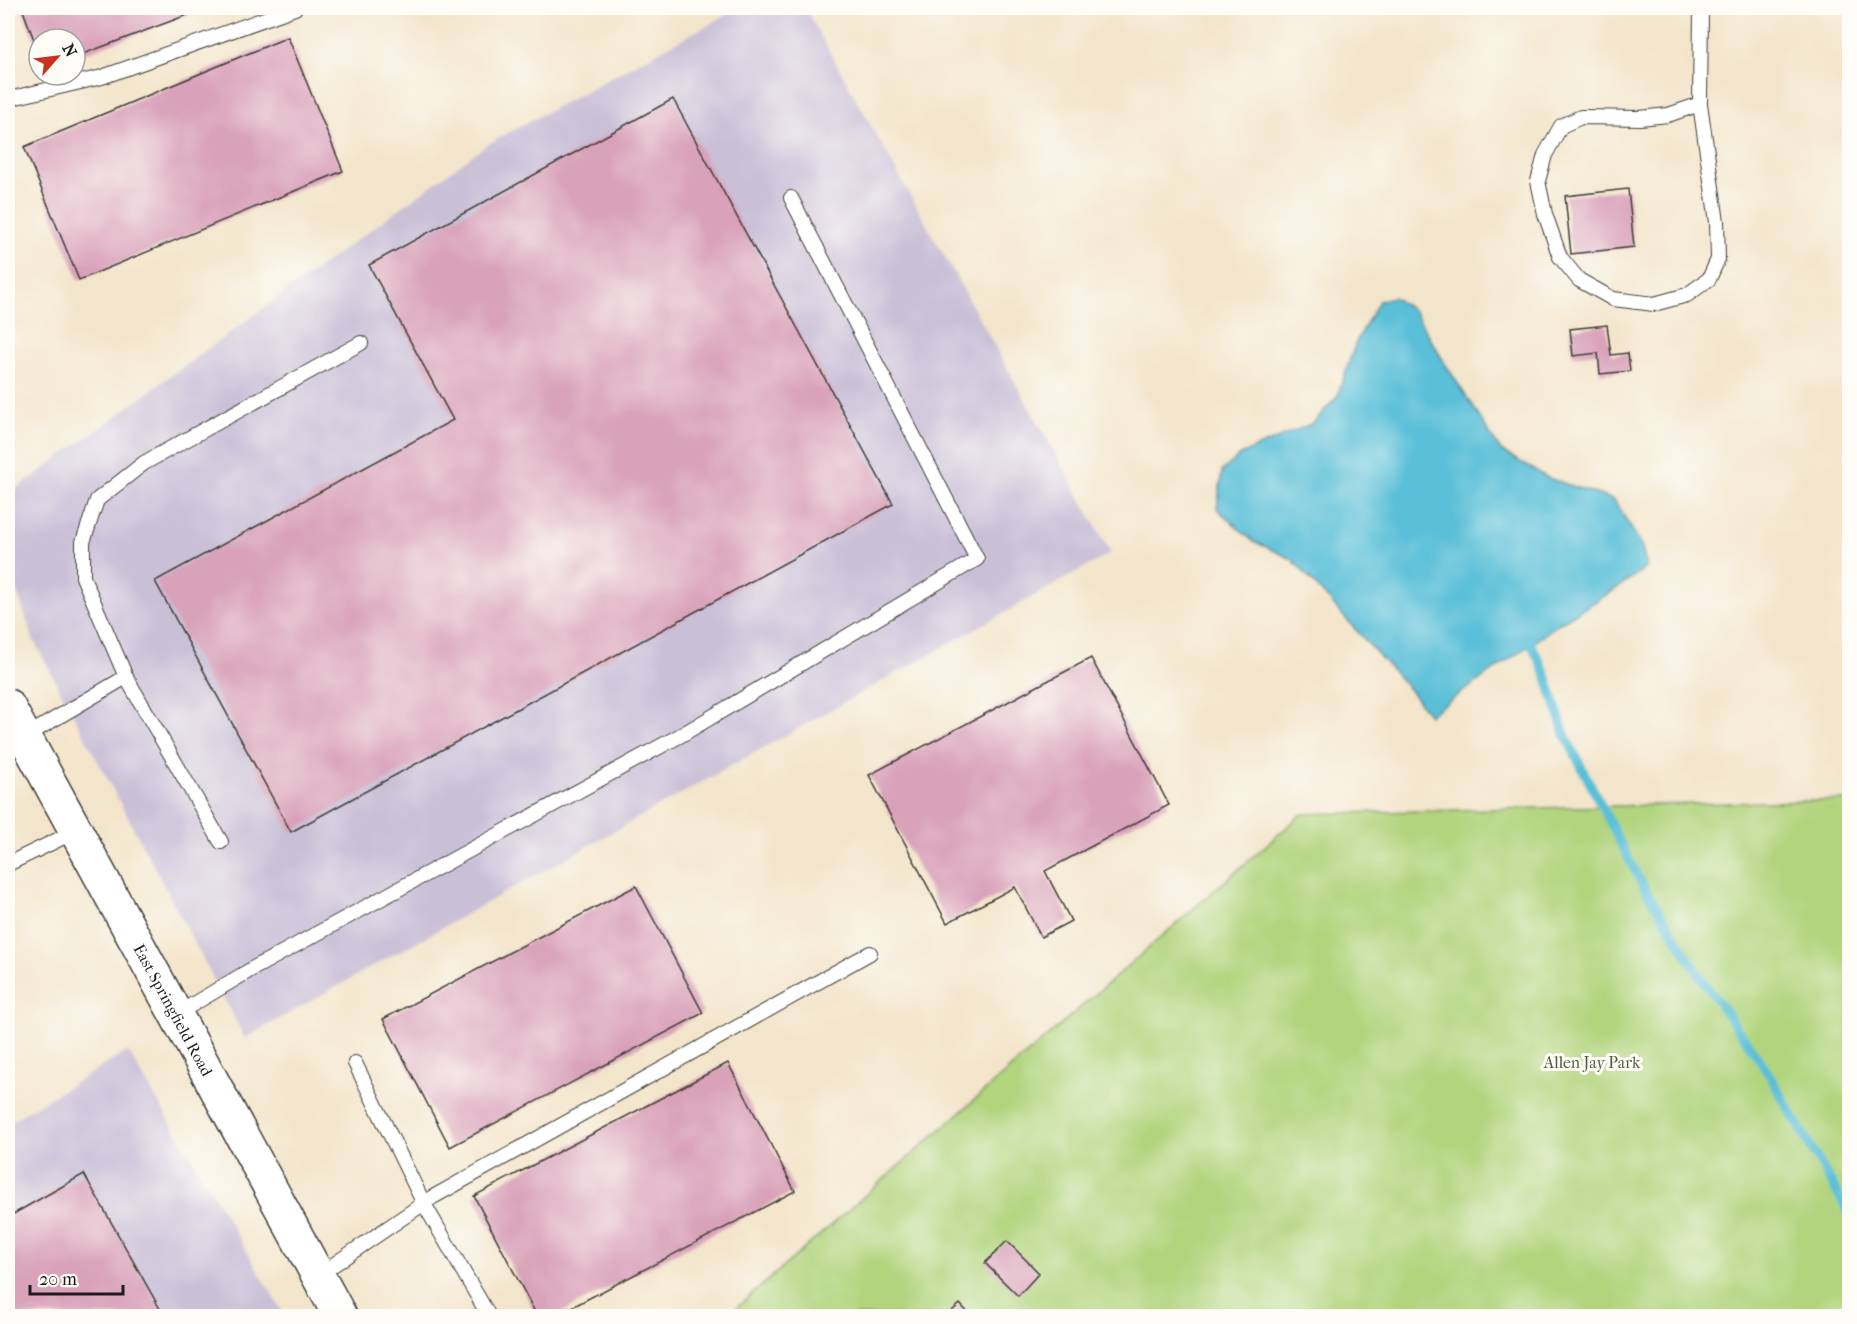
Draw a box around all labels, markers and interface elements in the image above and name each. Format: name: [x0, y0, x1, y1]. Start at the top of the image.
north arrow: [27, 27, 87, 87]
text: N: [59, 40, 81, 61]
street label: East Springfield Road: [129, 941, 217, 1080]
park label: Allen Jay Park: [1543, 1053, 1641, 1072]
scale bar: [30, 1258, 123, 1296]
text: 20 m: [39, 1269, 77, 1290]

